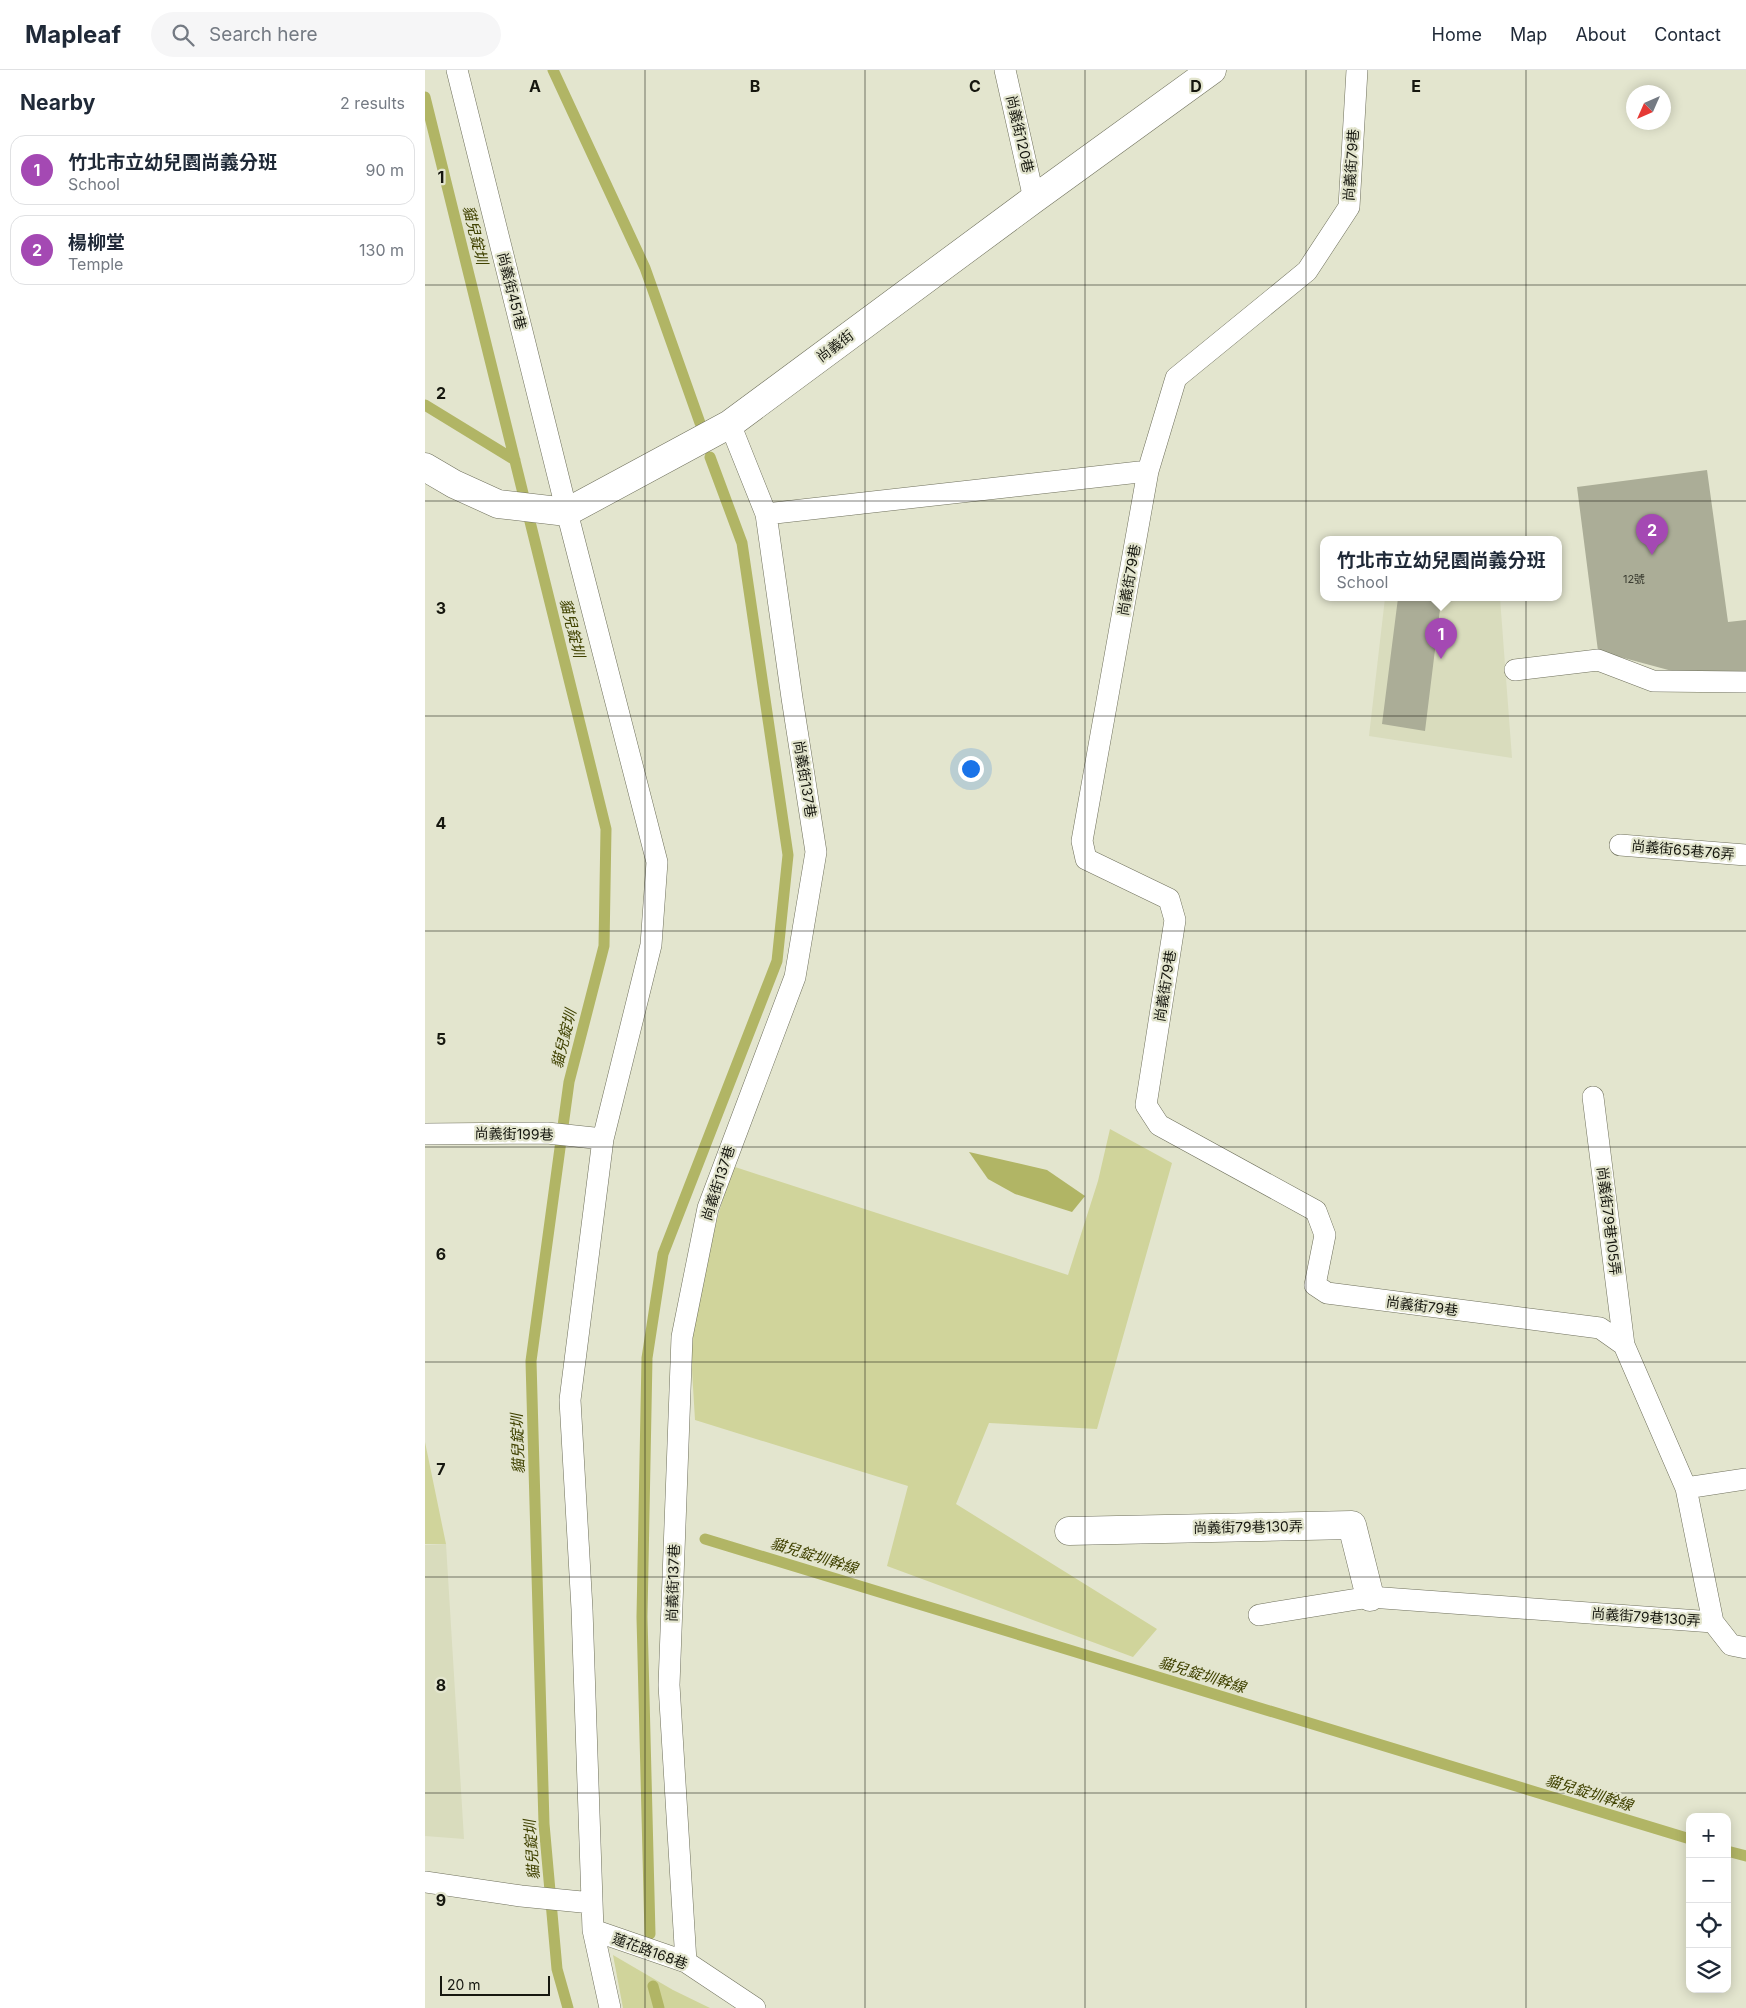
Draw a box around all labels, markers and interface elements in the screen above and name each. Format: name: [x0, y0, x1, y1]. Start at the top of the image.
search box: [151, 12, 501, 57]
text: Mapleaf: [25, 20, 121, 49]
icon: search: [169, 21, 197, 49]
text: Search here: [209, 23, 318, 46]
text: Home: [1432, 24, 1482, 45]
text: Map: [1510, 24, 1547, 45]
text: About: [1575, 24, 1626, 45]
text: Contact: [1654, 24, 1721, 45]
text: A: [529, 76, 541, 96]
text: B: [750, 76, 760, 96]
text: C: [969, 76, 981, 96]
text: D: [1190, 76, 1202, 96]
text: E: [1411, 76, 1421, 96]
north arrow: [1626, 85, 1671, 130]
text: Nearby: [20, 90, 95, 115]
text: 2 results: [340, 93, 405, 113]
street label: 尚義街120巷: [1003, 93, 1038, 174]
street label: 尚義街79巷: [1339, 128, 1362, 202]
text: 竹北市立幼兒園尚義分班: [68, 151, 277, 174]
text: 1: [34, 160, 40, 180]
text: 90 m: [365, 160, 404, 180]
text: 1: [438, 167, 444, 187]
text: School: [68, 174, 120, 194]
water label: 貓兒錠圳: [459, 203, 492, 268]
text: 楊柳堂: [68, 231, 125, 254]
text: 2: [32, 240, 42, 260]
text: 130 m: [359, 240, 404, 260]
street label: 尚義街451巷: [495, 250, 530, 331]
text: Temple: [68, 254, 123, 274]
street label: 尚義街: [813, 326, 857, 365]
text: 2: [436, 383, 446, 403]
pin: 2: [1636, 514, 1668, 555]
popup: [1320, 536, 1562, 601]
street label: 尚義街79巷: [1114, 543, 1143, 617]
text: 竹北市立幼兒園尚義分班: [1336, 549, 1546, 572]
text: School: [1336, 572, 1388, 592]
house number: 12號: [1623, 572, 1645, 586]
water label: 貓兒錠圳: [556, 596, 589, 661]
text: 3: [436, 598, 446, 618]
pin: 1: [1425, 618, 1457, 659]
street label: 尚義街137巷: [791, 739, 820, 819]
your location: [958, 756, 984, 782]
text: 4: [436, 813, 447, 833]
street label: 尚義街65巷76弄: [1631, 837, 1735, 862]
street label: 尚義街79巷: [1150, 949, 1179, 1023]
water label: 貓兒錠圳: [547, 1006, 580, 1070]
text: 5: [436, 1029, 446, 1049]
street label: 尚義街199巷: [474, 1124, 554, 1143]
street label: 尚義街137巷: [697, 1143, 738, 1223]
street label: 尚義街79巷105弄: [1594, 1166, 1625, 1276]
text: 6: [436, 1244, 446, 1264]
street label: 尚義街79巷: [1385, 1293, 1459, 1318]
water label: 貓兒錠圳: [507, 1412, 528, 1474]
text: 7: [436, 1459, 446, 1479]
street label: 尚義街79巷130弄: [1193, 1517, 1303, 1536]
water label: 貓兒錠圳幹線: [768, 1533, 862, 1578]
street label: 尚義街137巷: [663, 1544, 682, 1622]
street label: 尚義街79巷130弄: [1591, 1604, 1701, 1629]
water label: 貓兒錠圳幹線: [1156, 1652, 1250, 1697]
text: 8: [436, 1675, 446, 1695]
water label: 貓兒錠圳幹線: [1543, 1770, 1637, 1815]
map controls: [1686, 1813, 1731, 1993]
button: +: [1686, 1813, 1731, 1858]
water label: 貓兒錠圳: [520, 1817, 543, 1881]
button: −: [1686, 1858, 1731, 1903]
text: 9: [436, 1890, 446, 1910]
button: locate: [1686, 1903, 1731, 1948]
street label: 蓮花路168巷: [610, 1929, 690, 1972]
button: layers: [1686, 1948, 1731, 1993]
scale bar: [440, 1973, 550, 1996]
text: 20 m: [447, 1976, 481, 1993]

